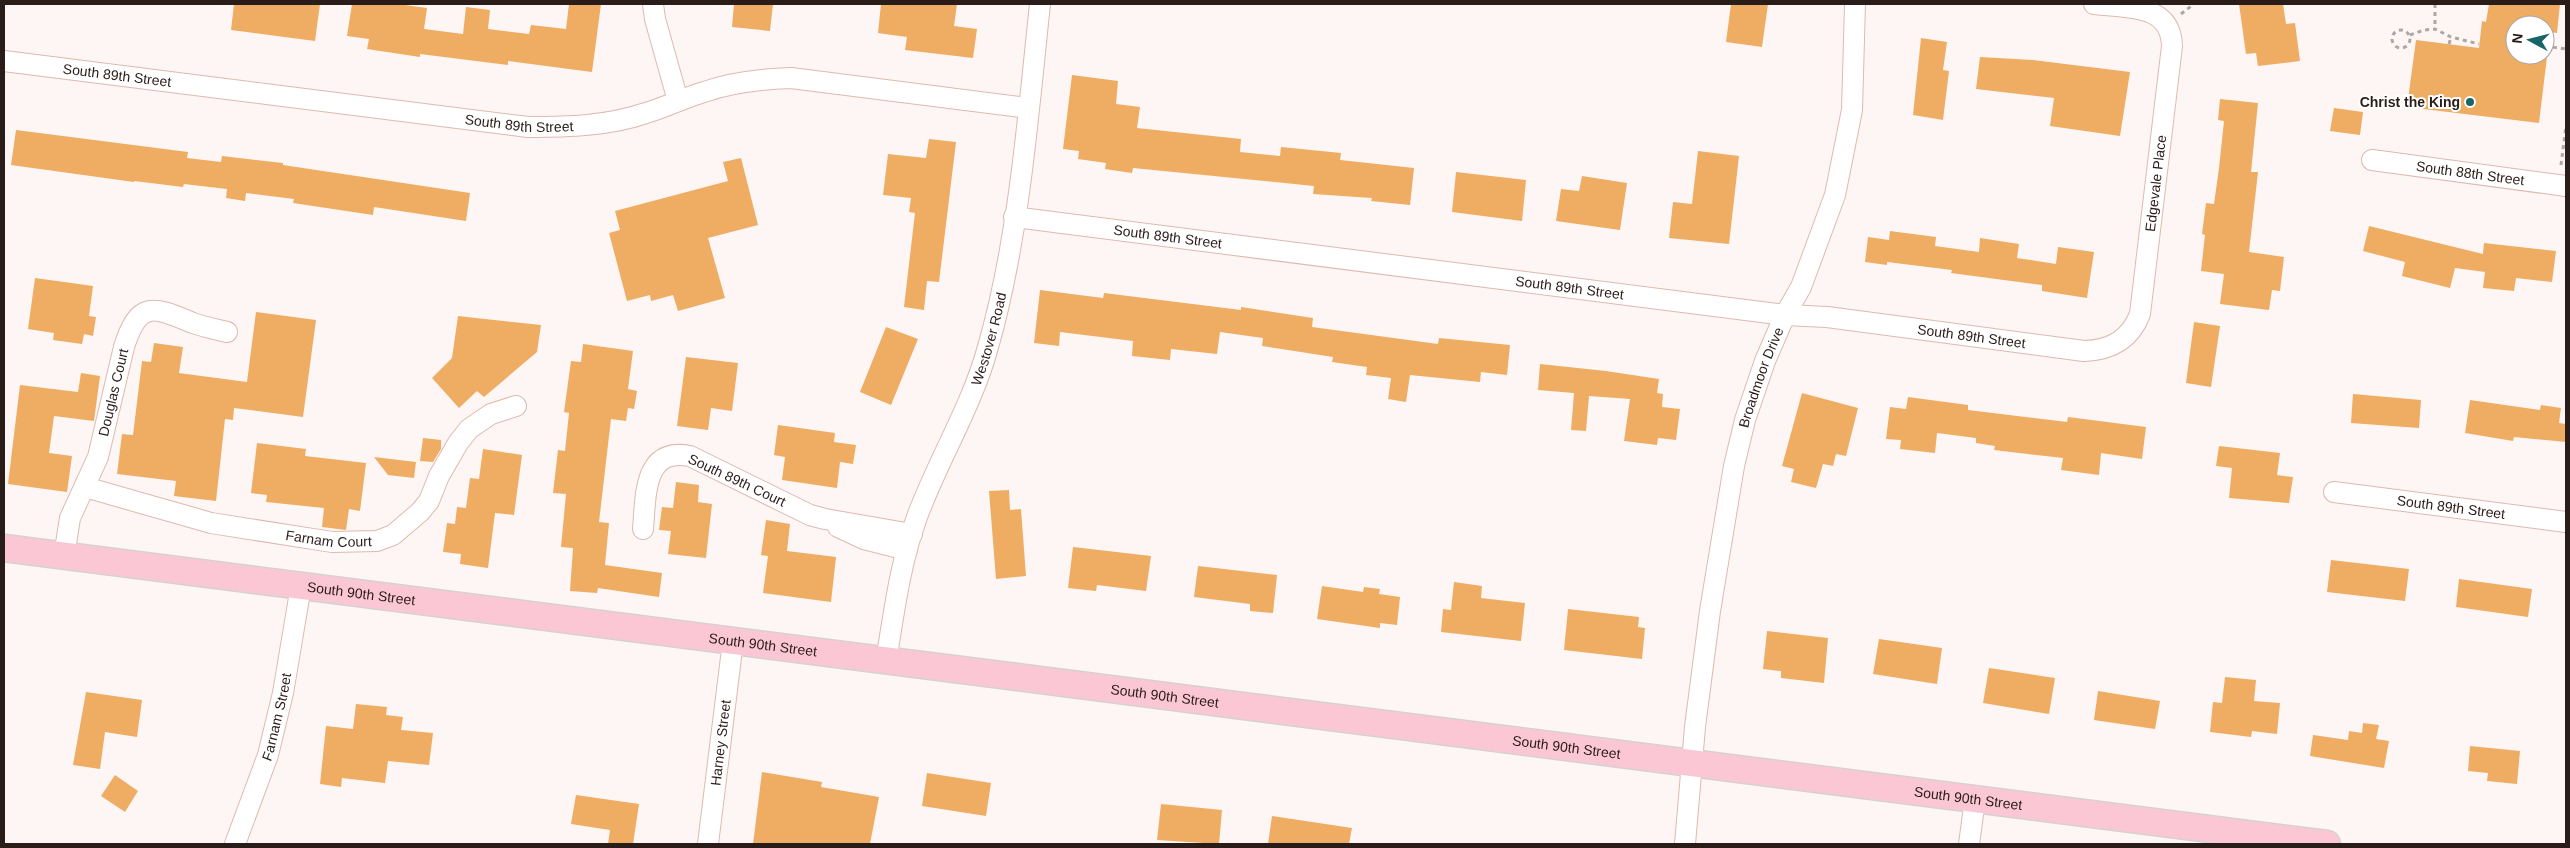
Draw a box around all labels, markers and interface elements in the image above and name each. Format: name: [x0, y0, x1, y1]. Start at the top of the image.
north arrow: [2505, 15, 2555, 65]
text: N: [2509, 32, 2526, 44]
street label: South 89th Street: [62, 60, 172, 90]
place label: Christ the King: [2360, 94, 2460, 110]
marker: Christ the King: [2464, 96, 2476, 108]
street label: South 89th Street: [464, 111, 574, 135]
street label: Edgevale Place: [2142, 134, 2169, 233]
street label: South 88th Street: [2415, 158, 2525, 188]
street label: South 89th Street: [1113, 222, 1223, 251]
street label: South 89th Street: [1514, 273, 1625, 302]
street label: Westover Road: [968, 291, 1009, 388]
street label: South 89th Street: [1916, 321, 2027, 351]
street label: Broadmoor Drive: [1735, 325, 1787, 429]
street label: Douglas Court: [95, 347, 131, 438]
street label: South 89th Court: [686, 450, 788, 510]
street label: South 89th Street: [2396, 492, 2506, 522]
street label: Farnam Court: [285, 527, 372, 550]
street label: South 90th Street: [306, 579, 416, 608]
street label: South 90th Street: [708, 630, 818, 660]
street label: Farnam Street: [259, 672, 294, 763]
street label: South 90th Street: [1110, 681, 1220, 711]
street label: Harney Street: [707, 699, 734, 787]
street label: South 90th Street: [1511, 732, 1622, 762]
street label: South 90th Street: [1913, 783, 2023, 813]

